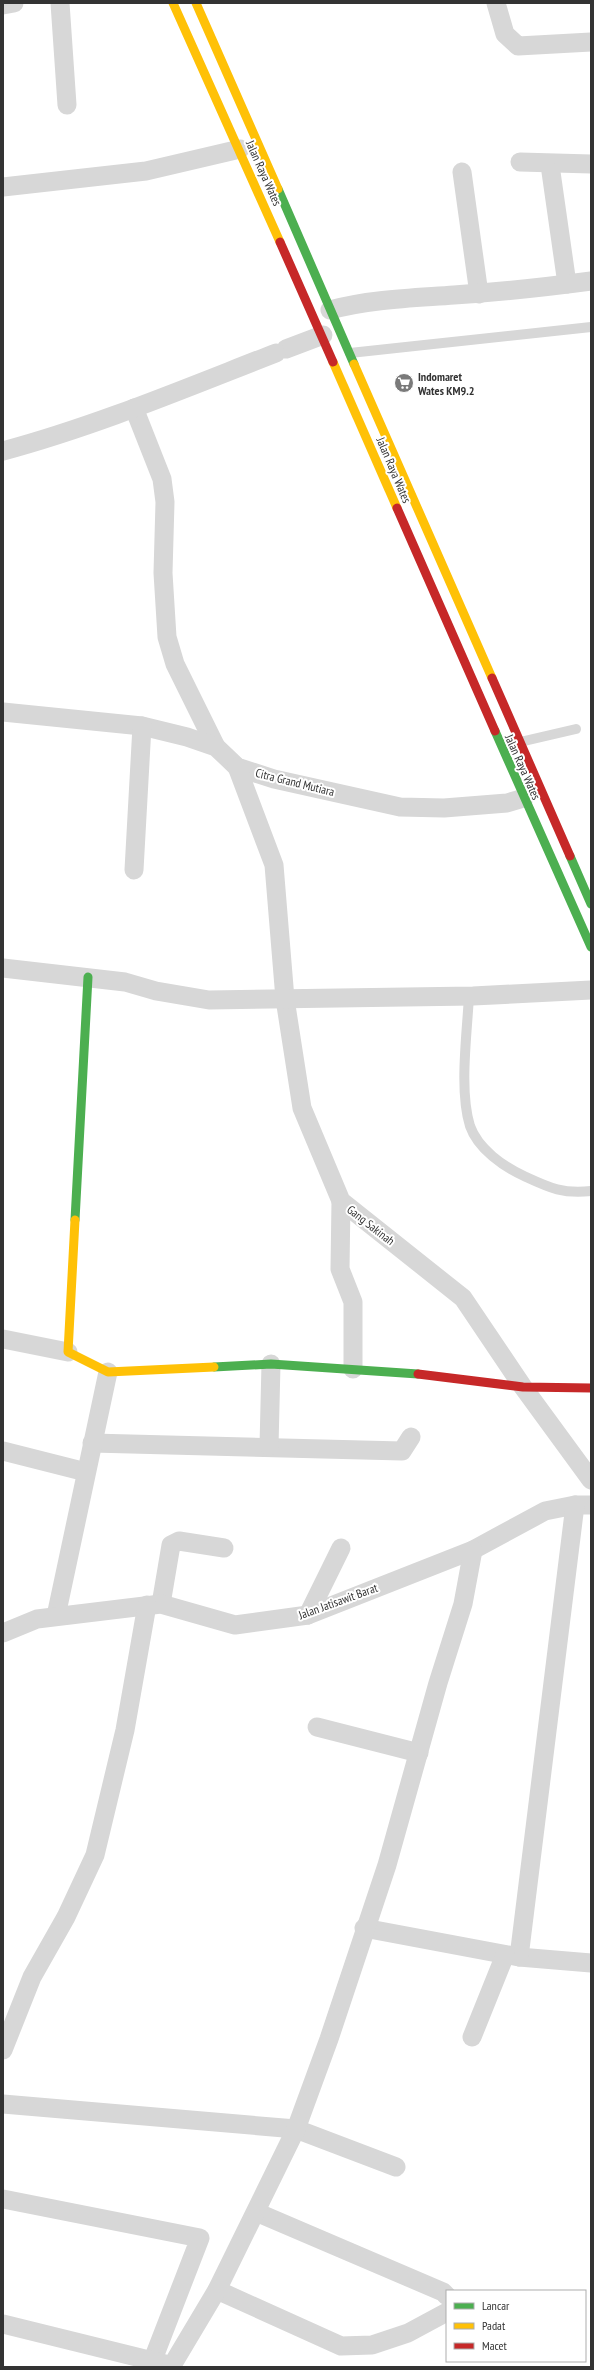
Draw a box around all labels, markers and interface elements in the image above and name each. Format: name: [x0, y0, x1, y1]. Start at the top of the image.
street label: Jalan Raya Wates: [243, 137, 285, 208]
place label: Indomaret Wates KM9.2: [417, 369, 475, 398]
supermarket icon: Indomaret Wates KM9.2: [393, 372, 415, 394]
street label: Jalan Raya Wates: [373, 434, 415, 505]
street label: Jalan Raya Wates: [502, 731, 544, 802]
street label: Citra Grand Mutiara: [254, 765, 336, 799]
street label: Gang Sakinah: [344, 1202, 398, 1248]
street label: Jalan Jatisawit Barat: [296, 1580, 380, 1623]
legend: [446, 2290, 586, 2362]
text: Lancar: [482, 2298, 510, 2313]
text: Padat: [482, 2318, 506, 2333]
text: Macet: [482, 2338, 507, 2353]

